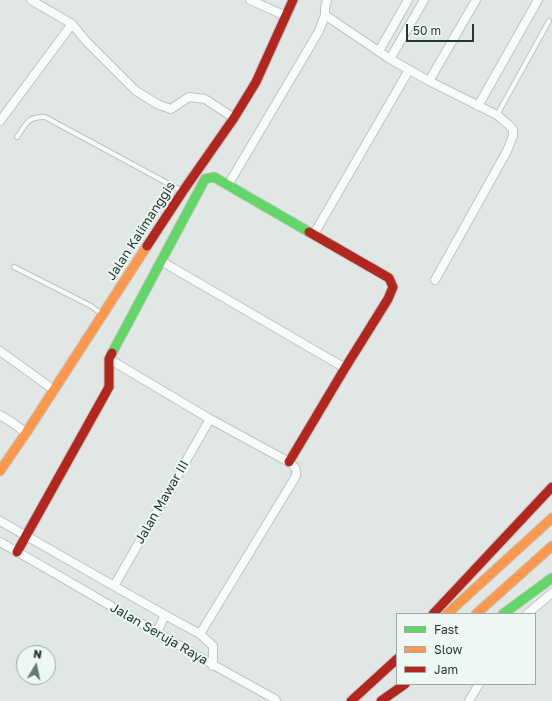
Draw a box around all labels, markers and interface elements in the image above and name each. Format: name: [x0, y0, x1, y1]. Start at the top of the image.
scale bar: [408, 16, 476, 42]
text: 50 m: [413, 23, 441, 38]
street label: Jalan Kalimanggis: [103, 179, 179, 283]
street label: Jalan Mawar III: [132, 457, 192, 547]
street label: Jalan Seruja Raya: [107, 600, 211, 668]
legend: [396, 613, 536, 685]
text: Fast: [434, 622, 459, 637]
text: Slow: [434, 642, 462, 657]
north arrow: [16, 645, 56, 685]
text: N: [33, 647, 43, 661]
text: Jam: [434, 662, 458, 677]

